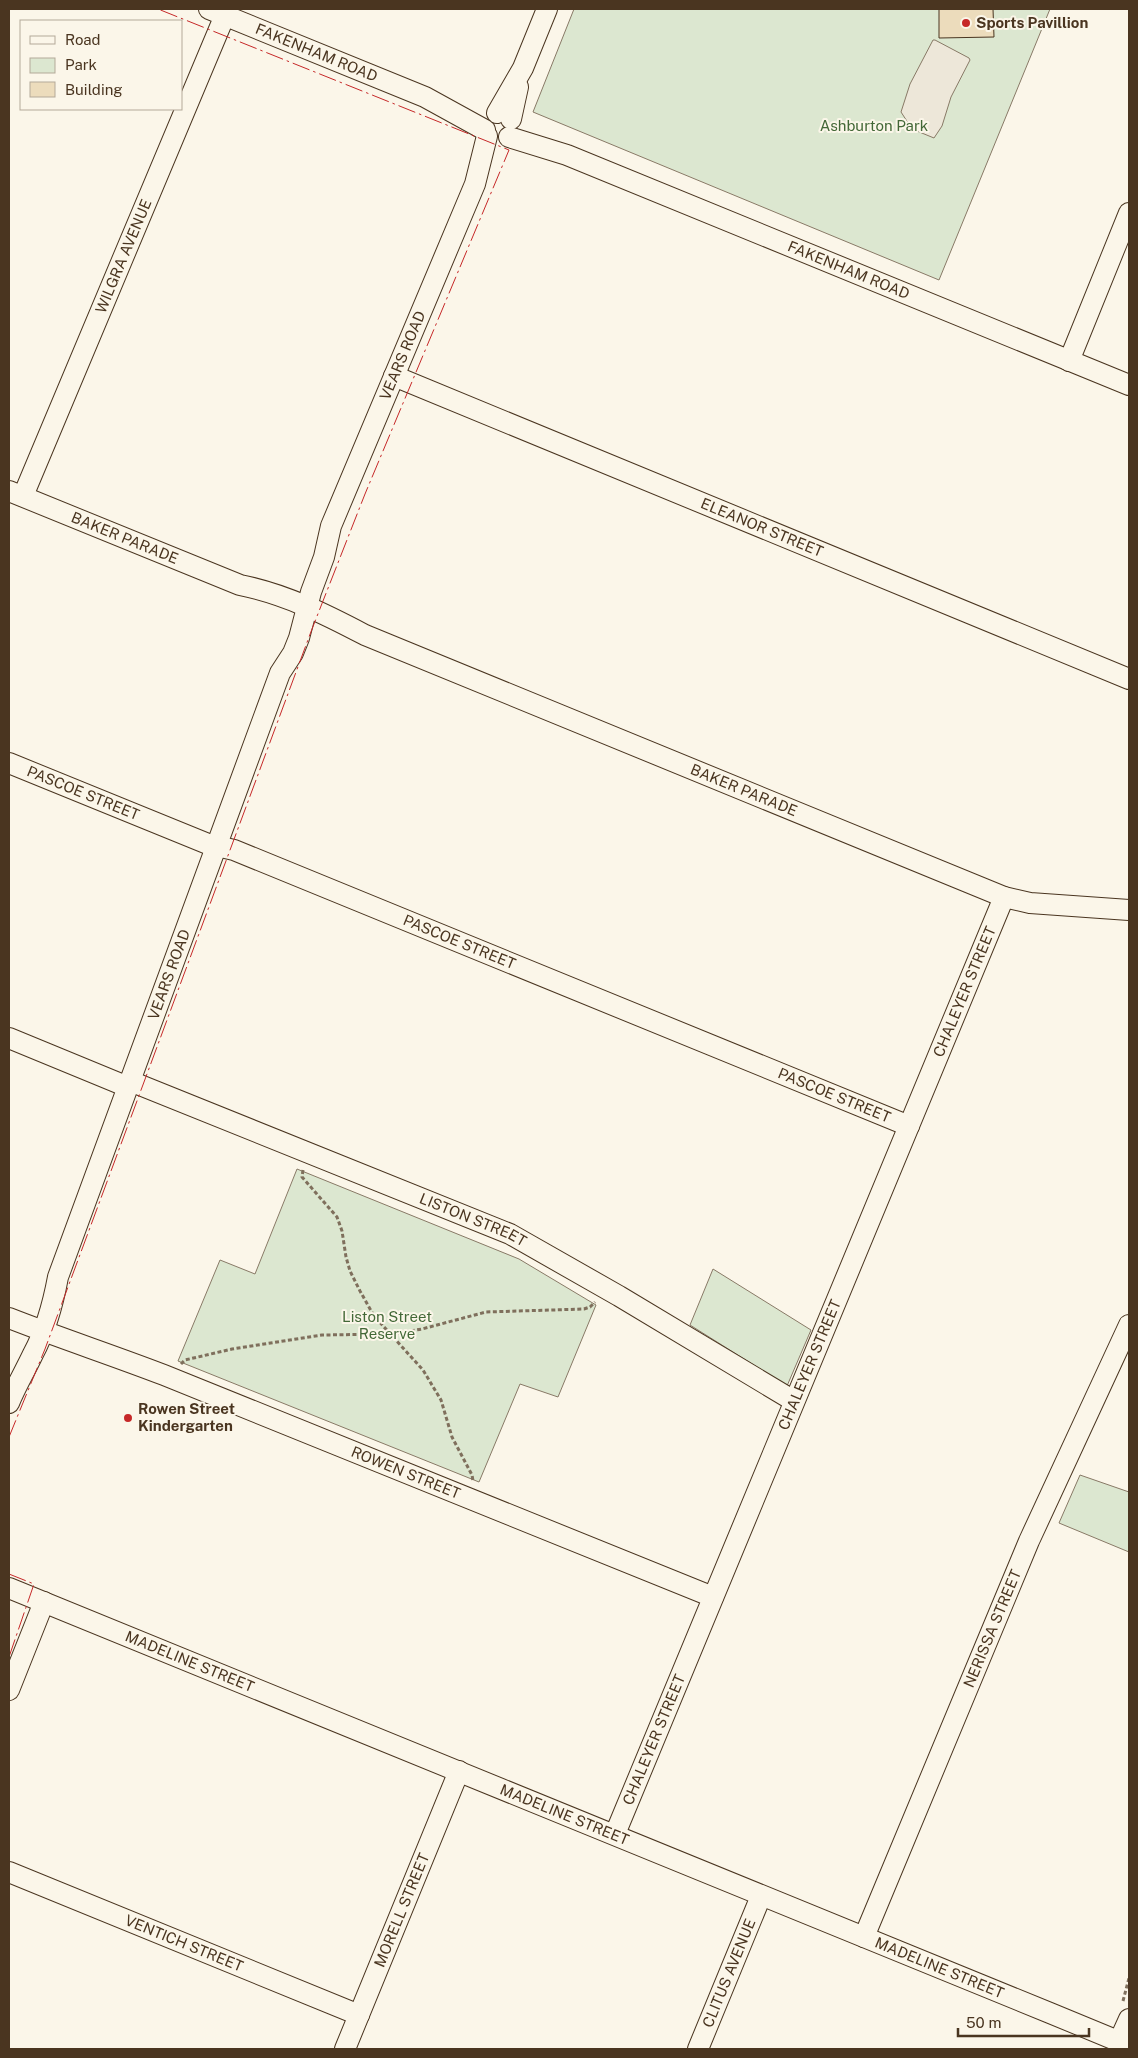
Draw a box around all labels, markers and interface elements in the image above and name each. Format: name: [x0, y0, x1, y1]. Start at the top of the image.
place label: Sports Pavillion: [976, 14, 1088, 31]
marker: Sports Pavillion: [960, 17, 972, 29]
legend: [20, 20, 182, 110]
street label: FAKENHAM ROAD: [253, 20, 380, 85]
text: Road: [65, 31, 101, 48]
text: Park: [65, 56, 97, 73]
text: Building: [65, 81, 123, 98]
park label: Ashburton Park: [820, 117, 928, 134]
street label: WILGRA AVENUE: [92, 197, 155, 316]
street label: FAKENHAM ROAD: [785, 237, 912, 302]
street label: VEARS ROAD: [376, 308, 429, 402]
street label: ELEANOR STREET: [698, 494, 826, 560]
street label: BAKER PARADE: [69, 508, 181, 567]
street label: BAKER PARADE: [688, 760, 800, 819]
street label: PASCOE STREET: [25, 762, 142, 823]
street label: PASCOE STREET: [401, 911, 518, 972]
street label: CHALEYER STREET: [930, 924, 999, 1059]
street label: VEARS ROAD: [144, 927, 193, 1022]
street label: PASCOE STREET: [776, 1064, 893, 1126]
street label: LISTON STREET: [417, 1190, 530, 1250]
street label: CHALEYER STREET: [775, 1297, 844, 1432]
park label: Liston Street Reserve: [342, 1308, 432, 1342]
place label: Rowen Street Kindergarten: [138, 1400, 235, 1434]
marker: Rowen Street Kindergarten: [122, 1412, 134, 1424]
street label: ROWEN STREET: [349, 1443, 463, 1502]
street label: NERISSA STREET: [960, 1567, 1024, 1690]
street label: MADELINE STREET: [123, 1627, 257, 1695]
street label: CHALEYER STREET: [619, 1672, 688, 1807]
street label: MADELINE STREET: [498, 1780, 632, 1848]
street label: MORELL STREET: [371, 1850, 432, 1970]
street label: VENTICH STREET: [123, 1911, 246, 1975]
street label: CLITUS AVENUE: [699, 1916, 759, 2030]
street label: MADELINE STREET: [873, 1934, 1007, 2001]
scale bar: [958, 2006, 1089, 2038]
text: 50 m: [966, 2014, 1001, 2031]

